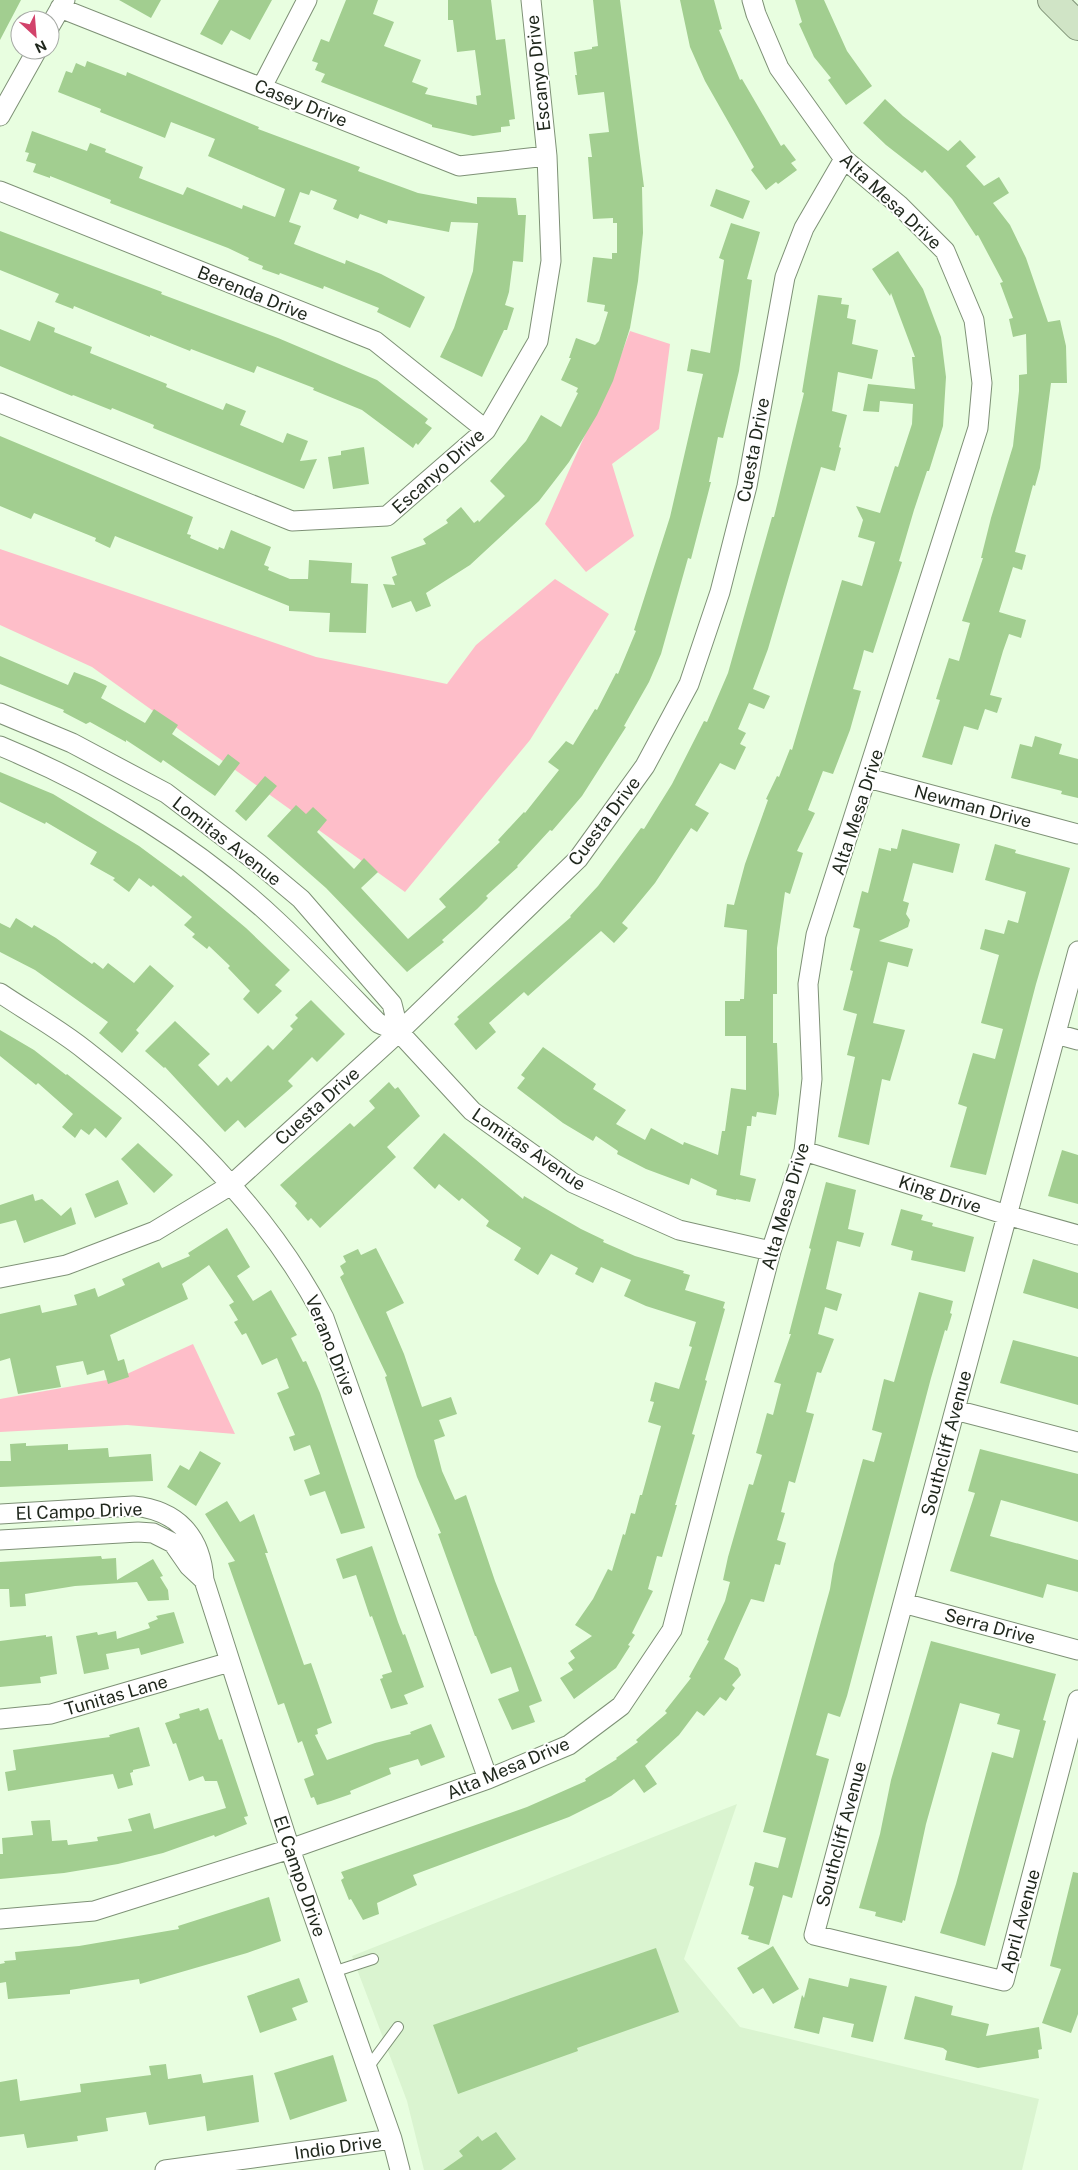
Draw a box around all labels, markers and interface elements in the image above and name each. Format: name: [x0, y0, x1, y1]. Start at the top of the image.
north arrow: [10, 10, 60, 60]
street label: Escanyo Drive: [521, 14, 555, 132]
text: N: [32, 37, 49, 56]
street label: Casey Drive: [251, 75, 351, 131]
street label: Alta Mesa Drive: [836, 149, 946, 253]
street label: Berenda Drive: [194, 261, 312, 325]
street label: Cuesta Drive: [733, 396, 773, 504]
street label: Escanyo Drive: [388, 424, 488, 518]
street label: Alta Mesa Drive: [827, 746, 887, 878]
street label: Cuesta Drive: [564, 772, 644, 870]
street label: Newman Drive: [912, 780, 1034, 832]
street label: Lomitas Avenue: [168, 792, 286, 890]
street label: Cuesta Drive: [271, 1063, 363, 1149]
street label: Lomitas Avenue: [468, 1103, 590, 1195]
street label: Alta Mesa Drive: [757, 1140, 813, 1272]
street label: King Drive: [896, 1171, 984, 1217]
street label: Verano Drive: [301, 1292, 361, 1398]
street label: Southcliff Avenue: [917, 1368, 975, 1518]
street label: El Campo Drive: [15, 1498, 143, 1524]
street label: Serra Drive: [942, 1604, 1038, 1648]
street label: Tunitas Lane: [62, 1670, 170, 1720]
street label: Alta Mesa Drive: [443, 1733, 573, 1803]
street label: Southcliff Avenue: [812, 1759, 870, 1909]
street label: El Campo Drive: [269, 1813, 331, 1939]
street label: April Avenue: [996, 1867, 1044, 1975]
street label: Indio Drive: [293, 2130, 383, 2164]

